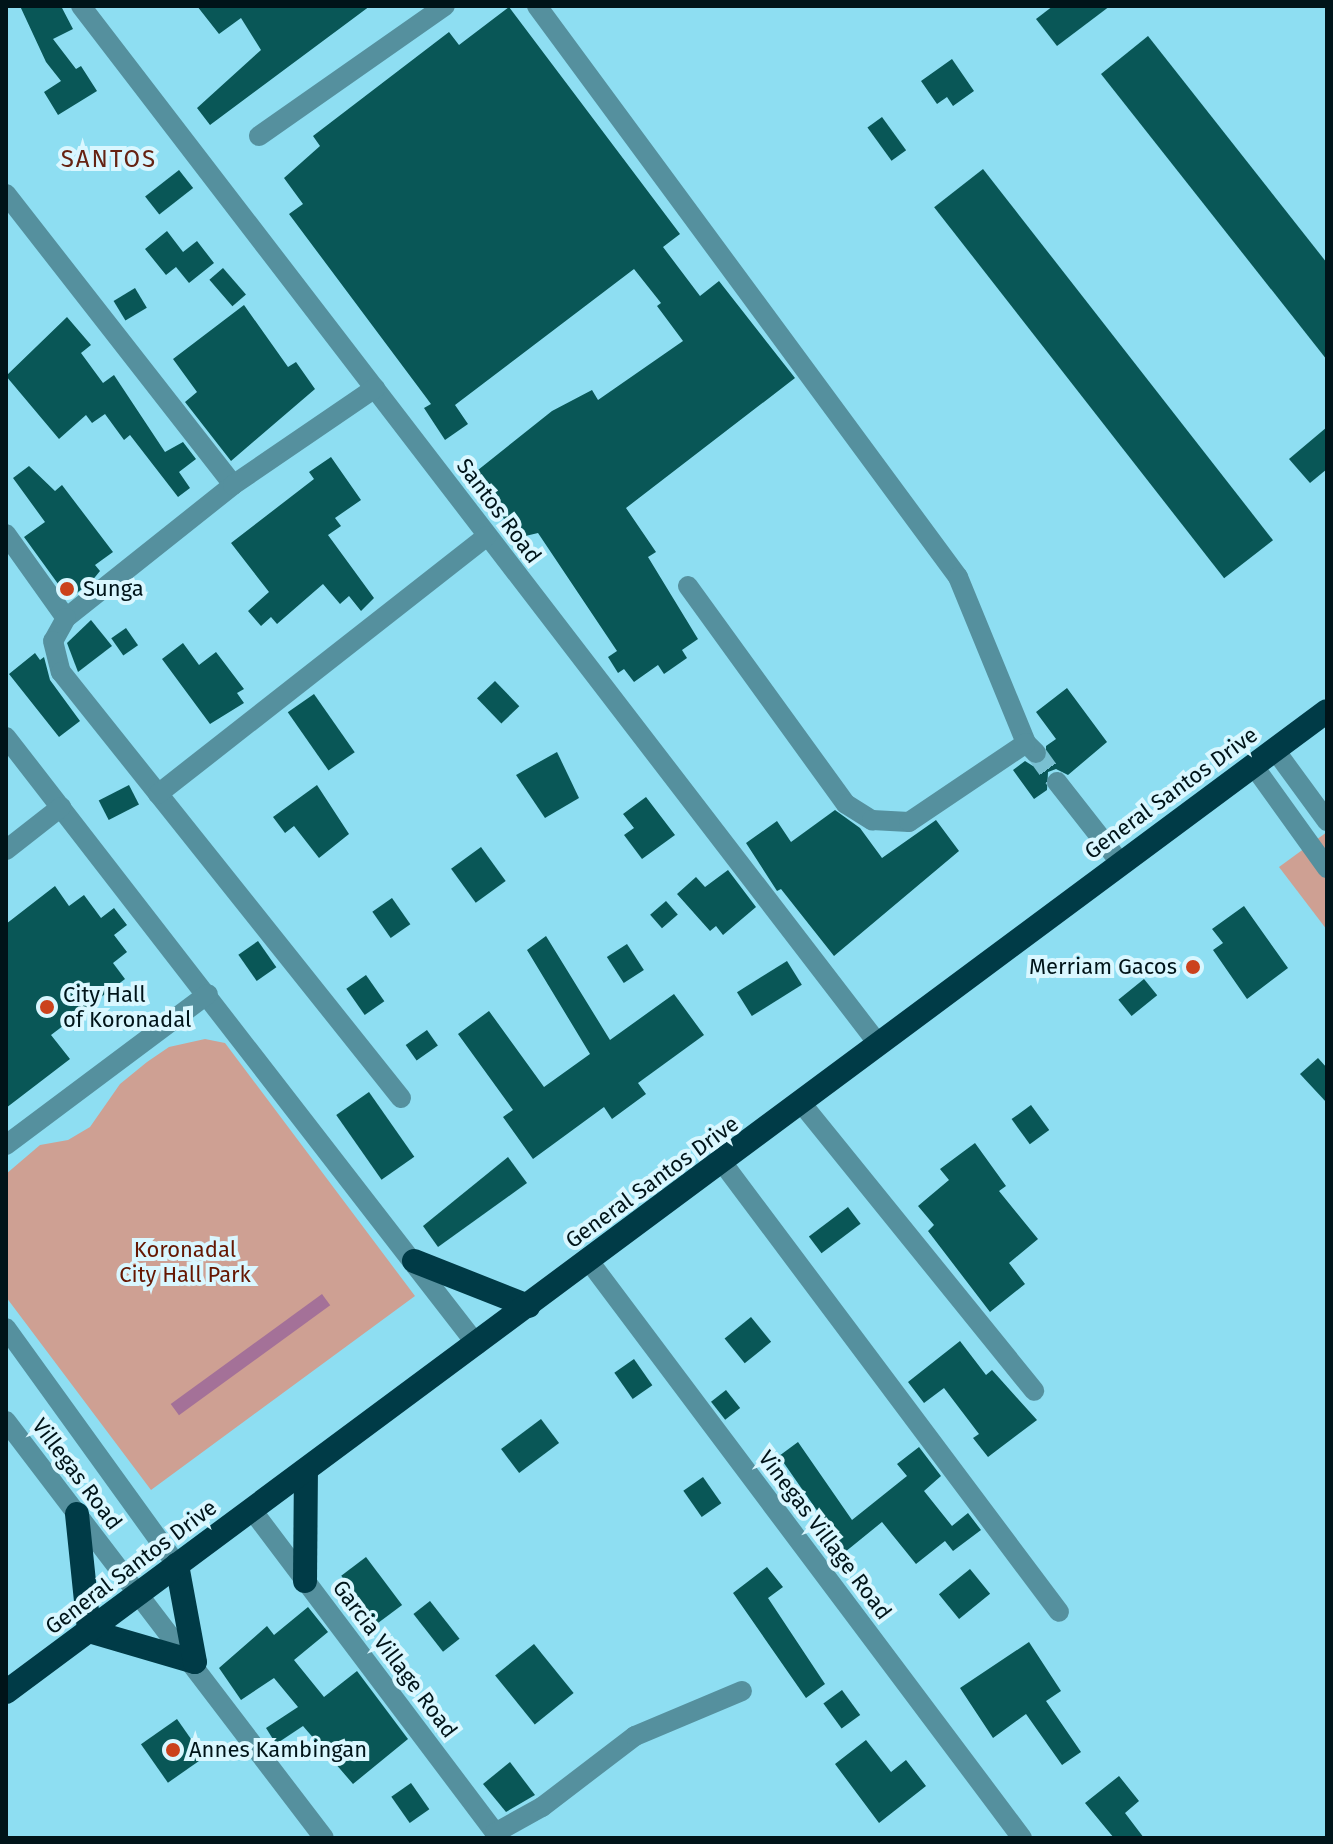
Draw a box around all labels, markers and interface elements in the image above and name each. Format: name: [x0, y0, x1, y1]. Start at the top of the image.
district label: SANTOS: [61, 146, 157, 174]
street label: Santos Road: [451, 453, 547, 569]
place label: Sunga: [83, 576, 144, 602]
marker: Sunga: [58, 580, 76, 598]
street label: General Santos Drive: [1079, 721, 1263, 865]
place label: Merriam Gacos: [1029, 954, 1177, 980]
marker: Merriam Gacos: [1184, 958, 1202, 976]
place label: City Hall of Koronadal: [63, 981, 191, 1032]
marker: City Hall of Koronadal: [38, 998, 56, 1016]
street label: General Santos Drive: [560, 1110, 744, 1254]
park label: Koronadal City Hall Park: [119, 1236, 251, 1288]
street label: Villegas Road: [26, 1413, 128, 1535]
street label: Vinegas Village Road: [753, 1445, 897, 1625]
street label: General Santos Drive: [40, 1494, 222, 1640]
street label: Garcia Village Road: [327, 1575, 463, 1743]
place label: Annes Kambingan: [189, 1737, 367, 1763]
marker: Annes Kambingan: [164, 1741, 182, 1759]

